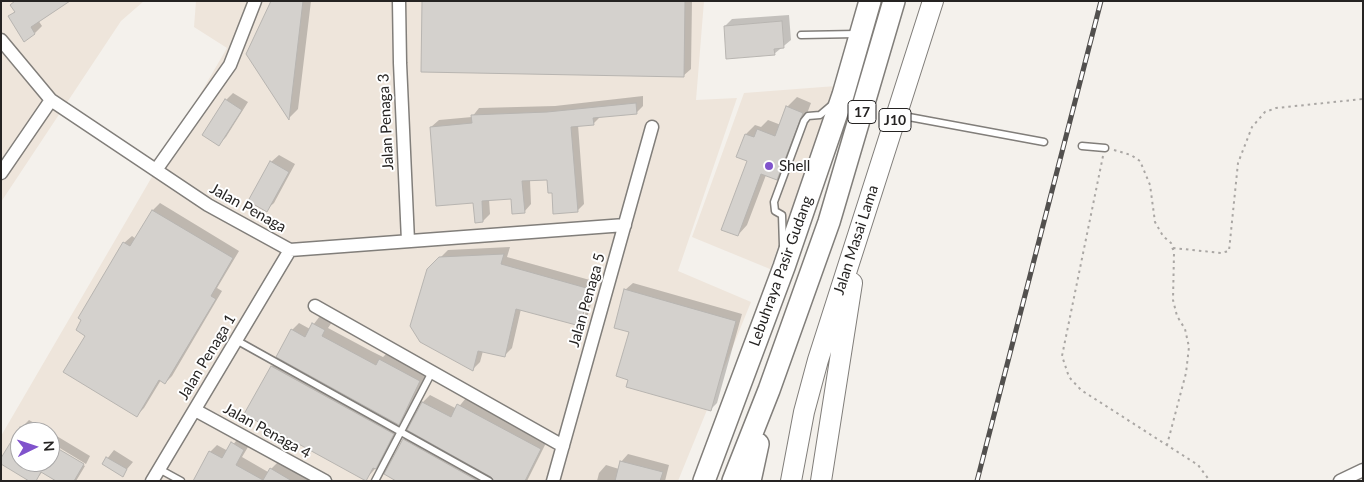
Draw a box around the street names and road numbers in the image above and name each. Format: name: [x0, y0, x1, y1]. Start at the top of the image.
street label: Jalan Penaga 3: [374, 73, 398, 171]
road number: 17: [848, 100, 876, 124]
road number: J10: [879, 108, 911, 132]
street label: Jalan Penaga: [207, 180, 289, 236]
street label: Jalan Masai Lama: [830, 183, 882, 297]
street label: Lebuhraya Pasir Gudang: [745, 193, 817, 349]
street label: Jalan Penaga 5: [565, 251, 609, 349]
street label: Jalan Penaga 1: [174, 311, 240, 403]
street label: Jalan Penaga 4: [220, 400, 314, 462]

